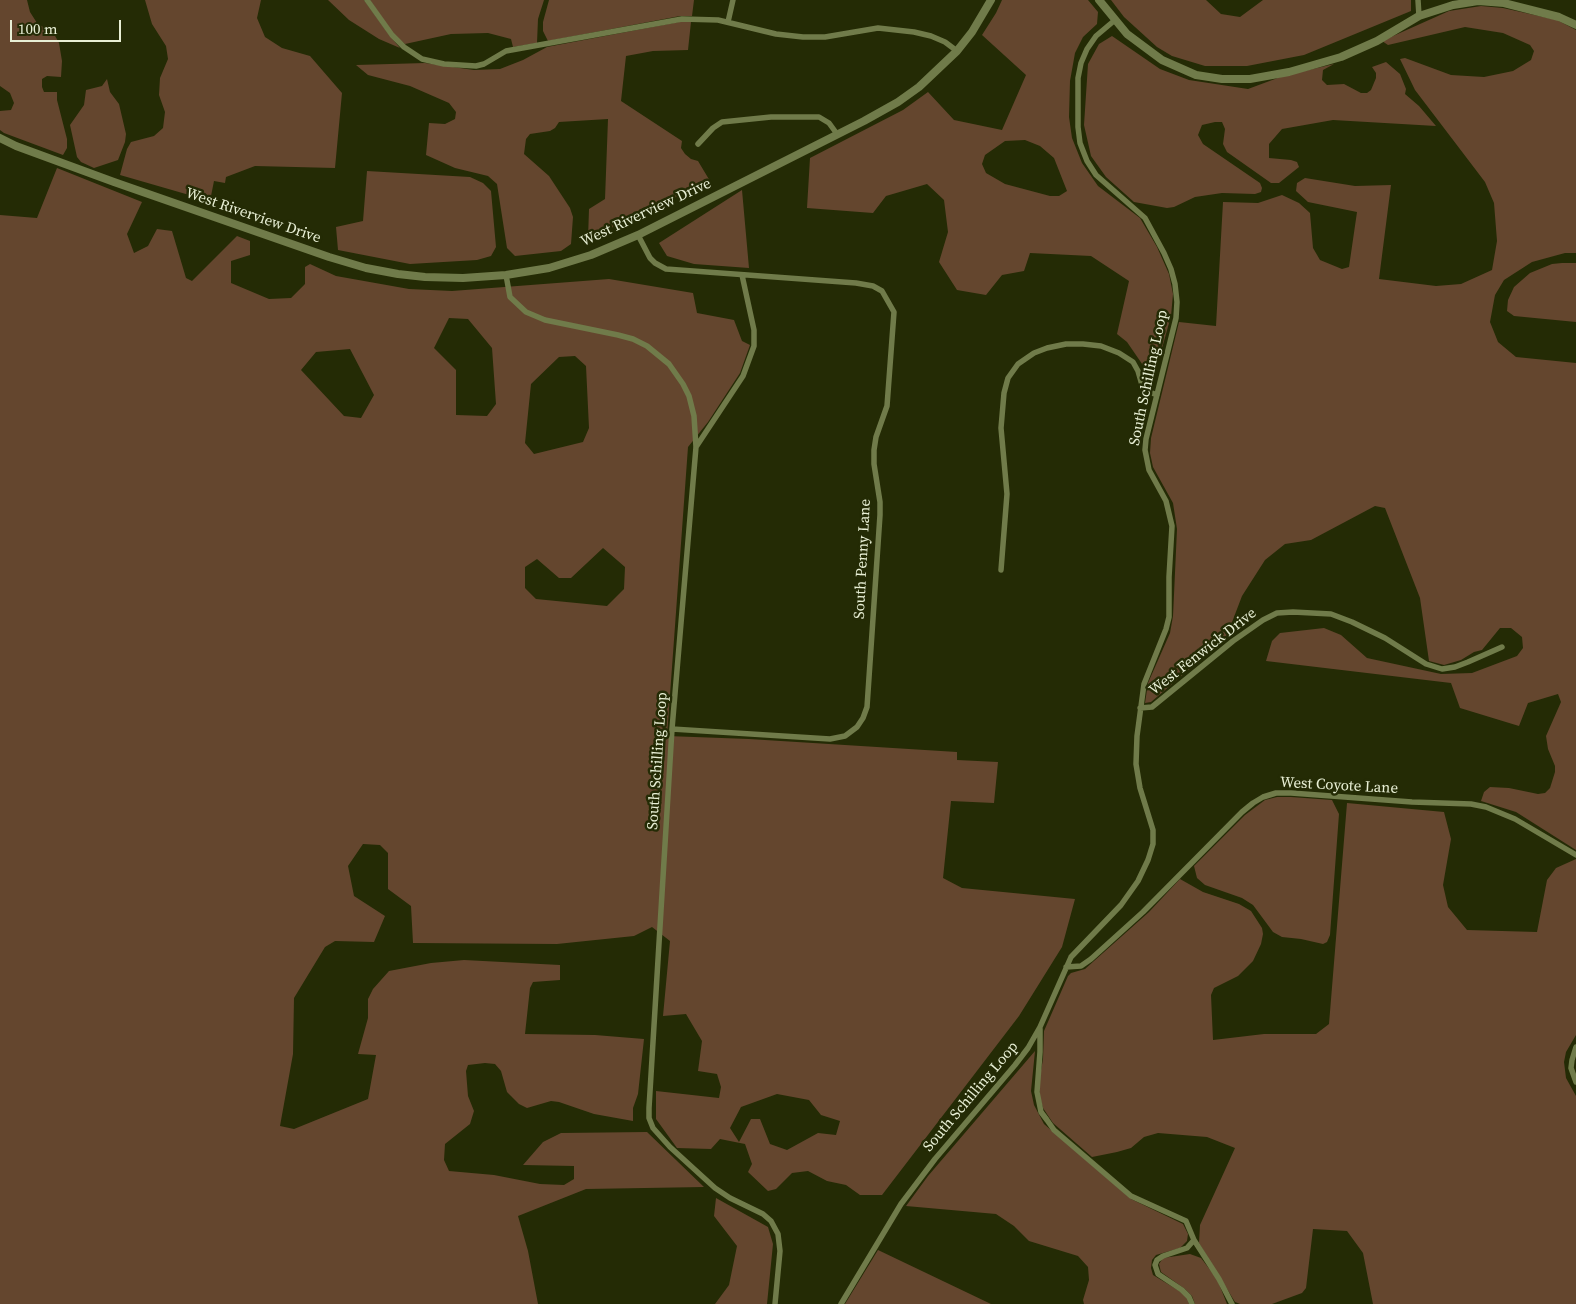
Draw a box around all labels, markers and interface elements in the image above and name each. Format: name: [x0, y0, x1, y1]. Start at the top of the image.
scale bar: [12, 10, 124, 42]
text: 100 m: [18, 18, 58, 39]
street label: West Riverview Drive: [578, 175, 714, 251]
street label: West Riverview Drive: [183, 184, 323, 248]
street label: South Schilling Loop: [1126, 309, 1172, 447]
street label: South Penny Lane: [851, 498, 875, 620]
street label: West Fenwick Drive: [1146, 605, 1260, 699]
street label: South Schilling Loop: [644, 692, 672, 830]
street label: West Coyote Lane: [1280, 774, 1398, 798]
street label: South Schilling Loop: [920, 1038, 1022, 1156]

